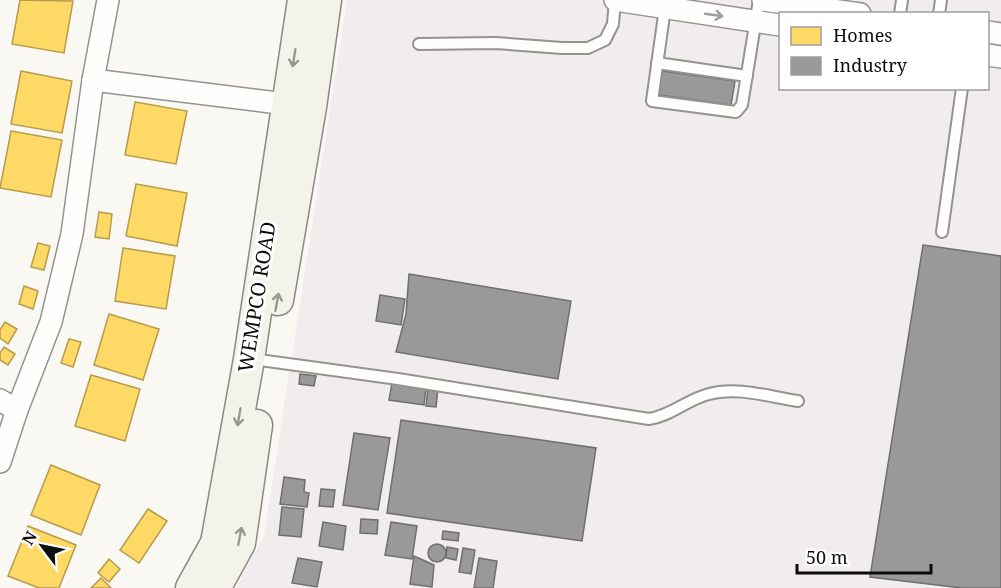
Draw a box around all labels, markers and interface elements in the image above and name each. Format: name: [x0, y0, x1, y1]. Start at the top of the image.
one-way arrow: [704, 10, 723, 21]
legend: [779, 12, 989, 90]
text: Homes: [833, 23, 892, 47]
one-way arrow: [288, 47, 299, 67]
text: Industry: [833, 53, 908, 77]
street label: WEMPCO ROAD: [231, 220, 282, 374]
one-way arrow: [272, 292, 283, 312]
one-way arrow: [233, 406, 244, 426]
north arrow: [12, 516, 72, 576]
one-way arrow: [235, 526, 246, 546]
text: N: [17, 527, 42, 549]
scale bar: [797, 537, 930, 575]
text: 50 m: [806, 545, 848, 569]

